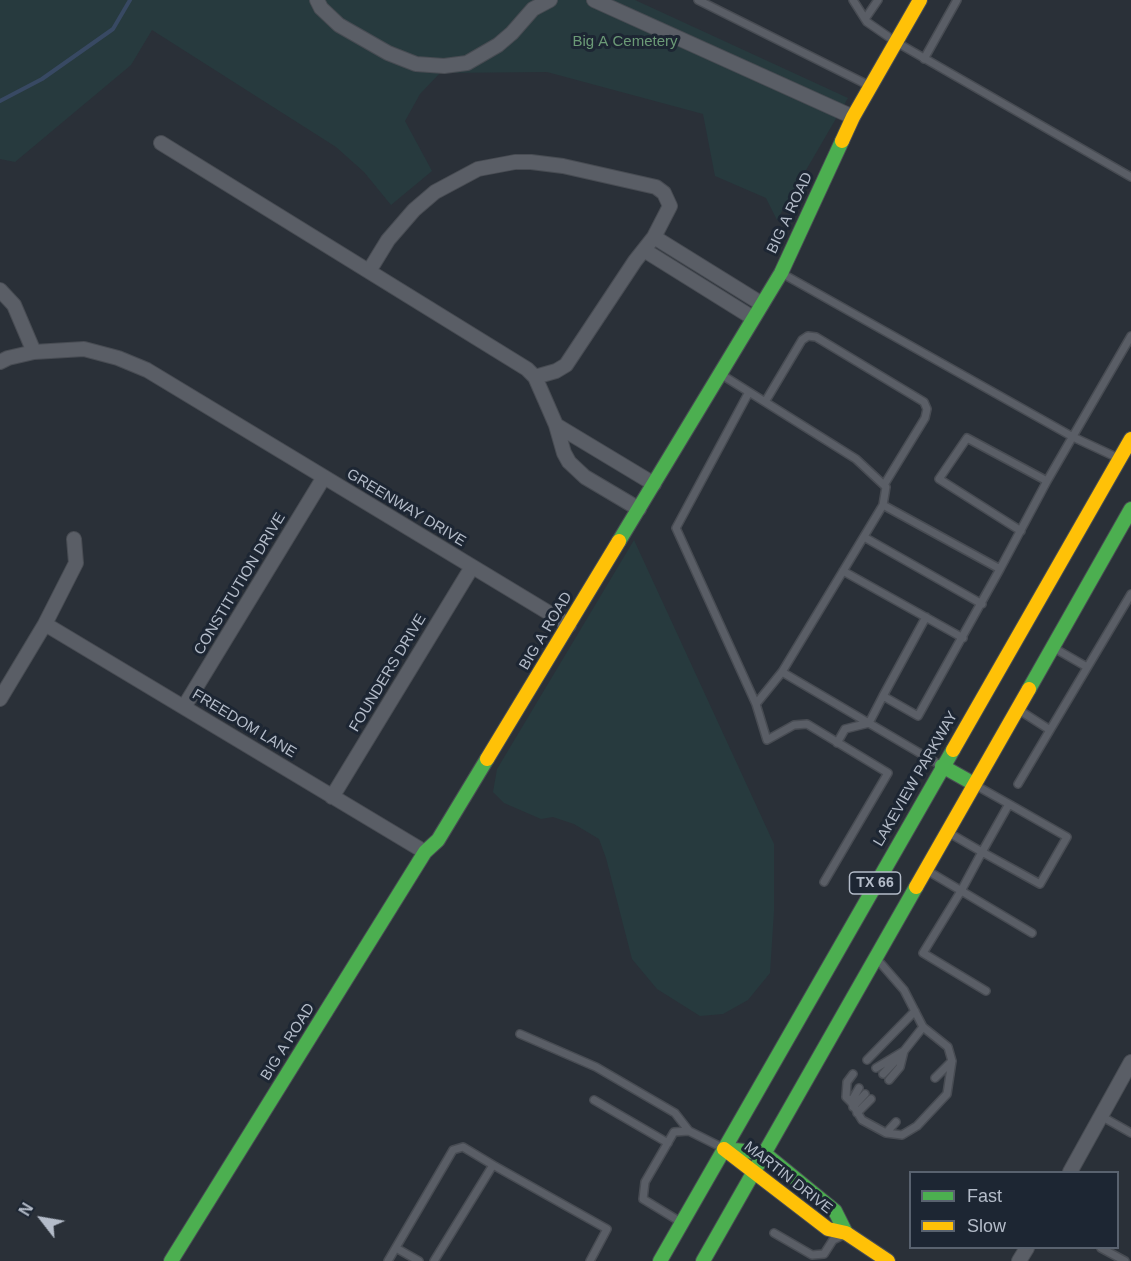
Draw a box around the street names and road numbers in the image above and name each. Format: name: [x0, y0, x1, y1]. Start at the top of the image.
street label: BIG A ROAD: [763, 170, 817, 256]
street label: GREENWAY DRIVE: [343, 465, 469, 551]
street label: CONSTITUTION DRIVE: [190, 510, 290, 658]
street label: BIG A ROAD: [516, 589, 576, 673]
street label: FOUNDERS DRIVE: [346, 611, 430, 735]
street label: FREEDOM LANE: [189, 686, 299, 762]
street label: LAKEVIEW PARKWAY: [870, 708, 962, 850]
road number: TX 66: [850, 872, 900, 894]
street label: BIG A ROAD: [257, 1000, 319, 1084]
street label: MARTIN DRIVE: [740, 1138, 836, 1218]

